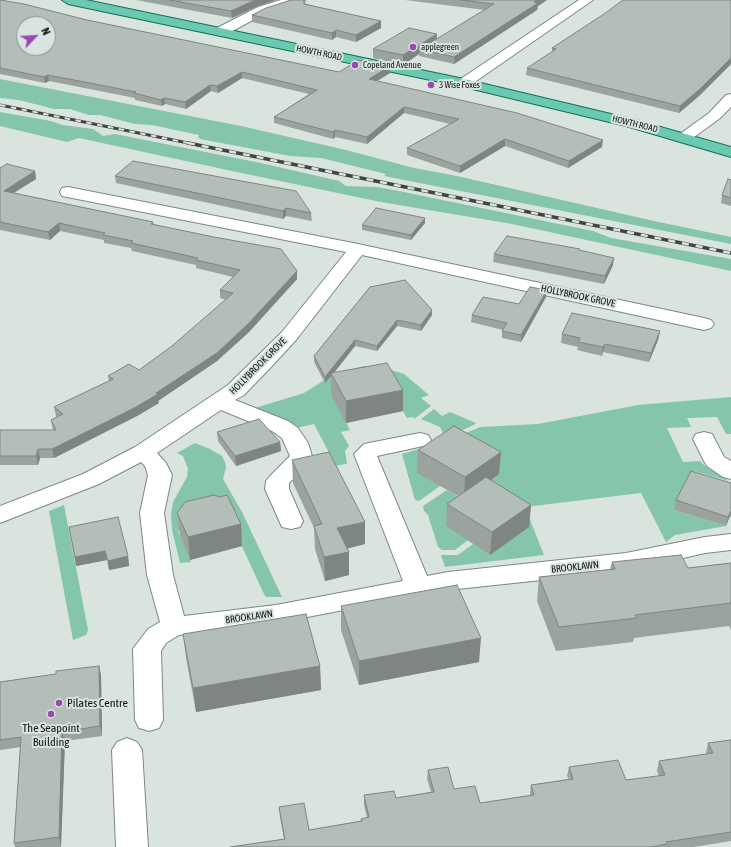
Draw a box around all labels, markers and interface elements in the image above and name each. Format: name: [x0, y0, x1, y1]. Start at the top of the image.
north arrow: [16, 16, 56, 56]
text: N: [39, 26, 53, 37]
marker: applegreen: [408, 42, 418, 52]
place label: applegreen: [421, 42, 459, 52]
street label: HOWTH ROAD: [295, 43, 343, 63]
marker: Copeland Avenue: [350, 60, 360, 70]
place label: Copeland Avenue: [363, 60, 421, 70]
marker: 3 Wise Foxes: [426, 80, 436, 90]
place label: 3 Wise Foxes: [439, 80, 480, 90]
street label: HOWTH ROAD: [611, 113, 659, 135]
street label: HOLLYBROOK GROVE: [540, 282, 616, 310]
street label: HOLLYBROOK GROVE: [227, 335, 289, 397]
street label: BROOKLAWN: [551, 559, 599, 575]
street label: BROOKLAWN: [224, 608, 274, 626]
place label: Pilates Centre: [67, 696, 128, 710]
marker: Pilates Centre: [54, 698, 64, 708]
marker: The Seapoint Building: [46, 709, 56, 719]
place label: The Seapoint Building: [22, 721, 80, 749]

